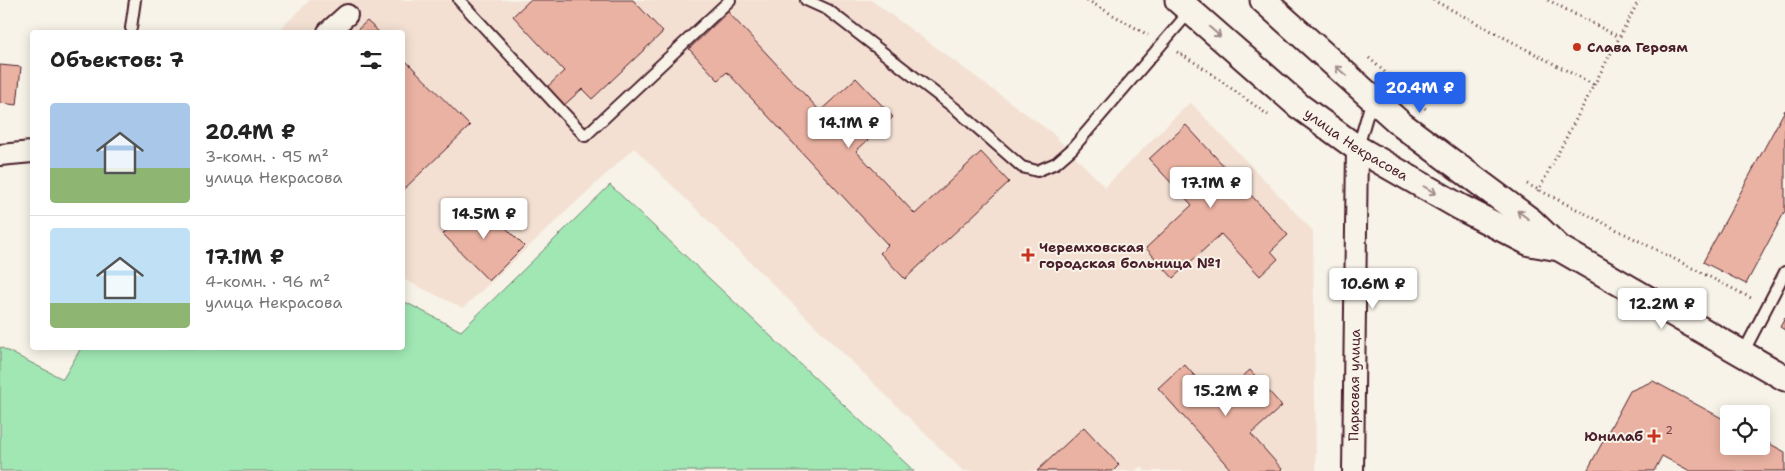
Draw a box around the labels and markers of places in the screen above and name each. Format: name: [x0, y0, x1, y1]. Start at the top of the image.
place label: Слава Героям: [1587, 38, 1688, 56]
marker: Слава Героям: [1571, 41, 1583, 53]
pin: 20.4M ₽: [1374, 72, 1466, 114]
pin: 14.1M ₽: [803, 106, 895, 149]
pin: 17.1M ₽: [1165, 166, 1257, 209]
pin: 14.5M ₽: [438, 198, 530, 240]
place label: Черемховская городская больница №1: [1039, 238, 1221, 272]
marker: Черемховская городская больница №1: [1021, 248, 1035, 262]
pin: 10.6M ₽: [1327, 268, 1419, 310]
pin: 12.2M ₽: [1616, 288, 1708, 330]
pin: 15.2M ₽: [1180, 374, 1272, 417]
place label: Юнилаб: [1584, 427, 1643, 445]
marker: Юнилаб: [1647, 429, 1661, 443]

